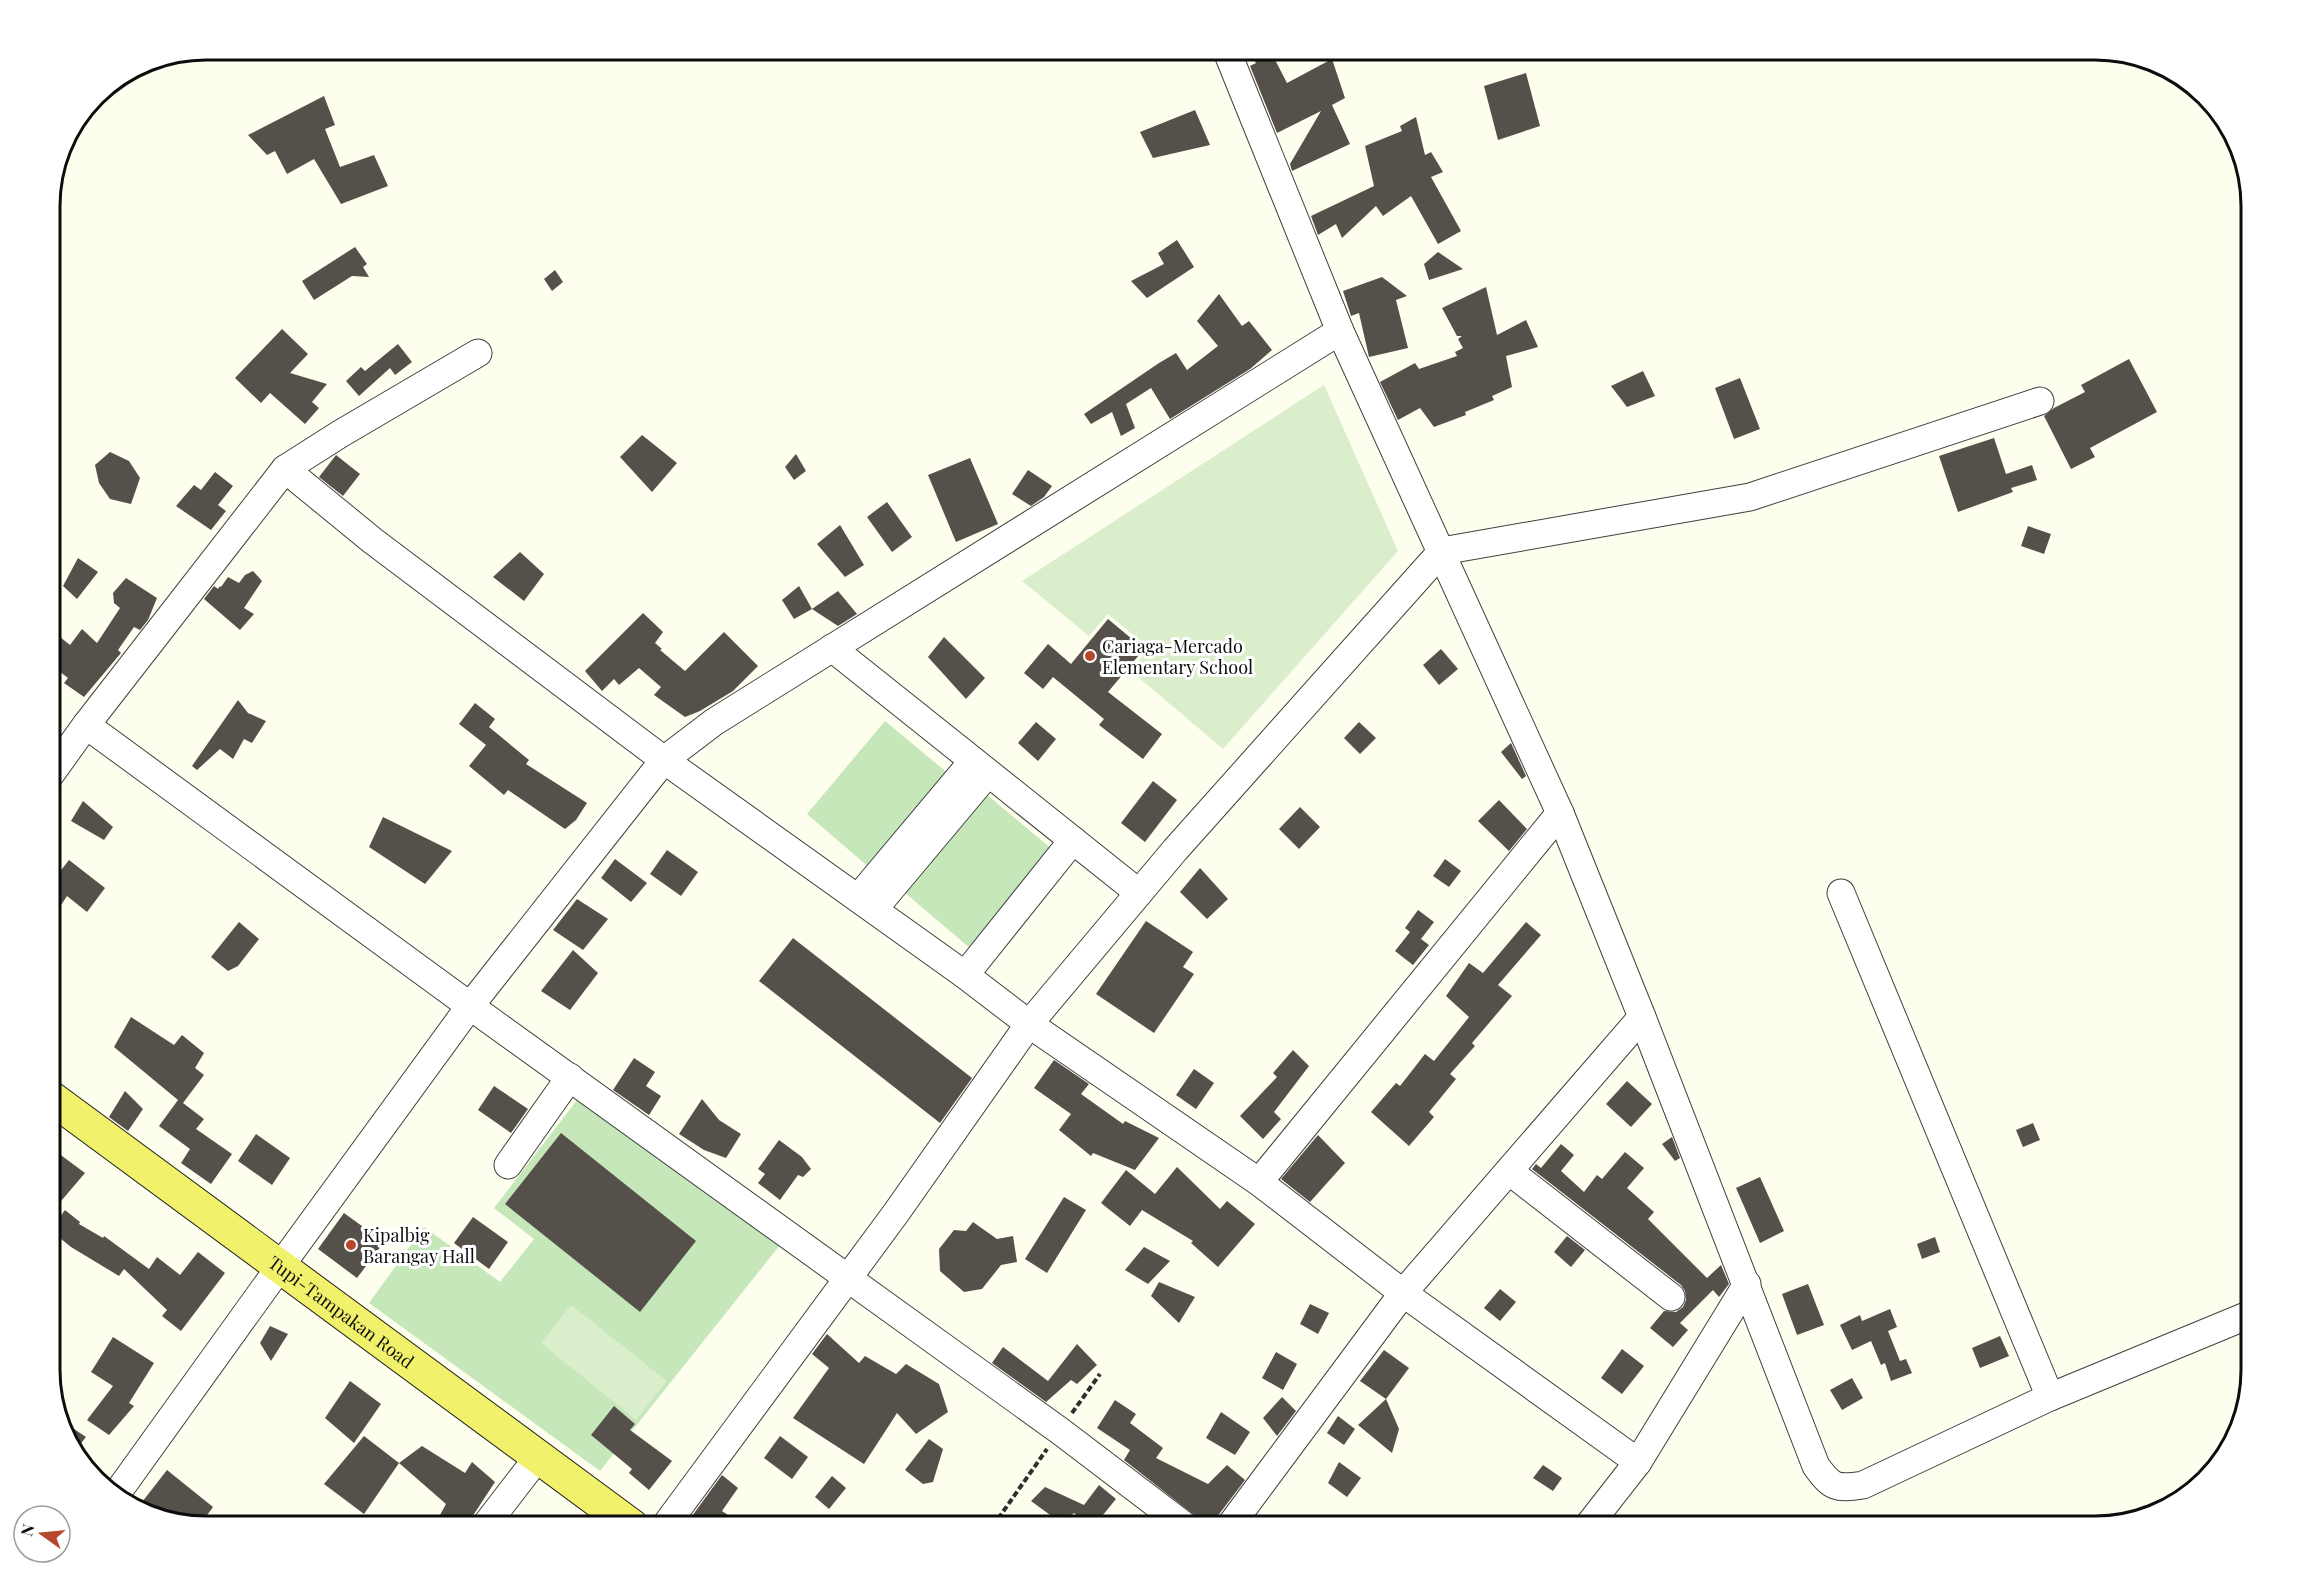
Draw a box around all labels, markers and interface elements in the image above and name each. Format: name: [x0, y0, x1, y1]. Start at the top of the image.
place label: Cariaga-Mercado Elementary School: [1102, 634, 1253, 679]
marker: Cariaga-Mercado Elementary School: [1083, 649, 1097, 663]
place label: Kipalbig Barangay Hall: [363, 1223, 475, 1268]
marker: Kipalbig Barangay Hall: [344, 1238, 358, 1252]
street label: Tupi-Tampakan Road: [264, 1250, 419, 1374]
north arrow: [12, 1504, 72, 1564]
text: N: [15, 1521, 39, 1538]

